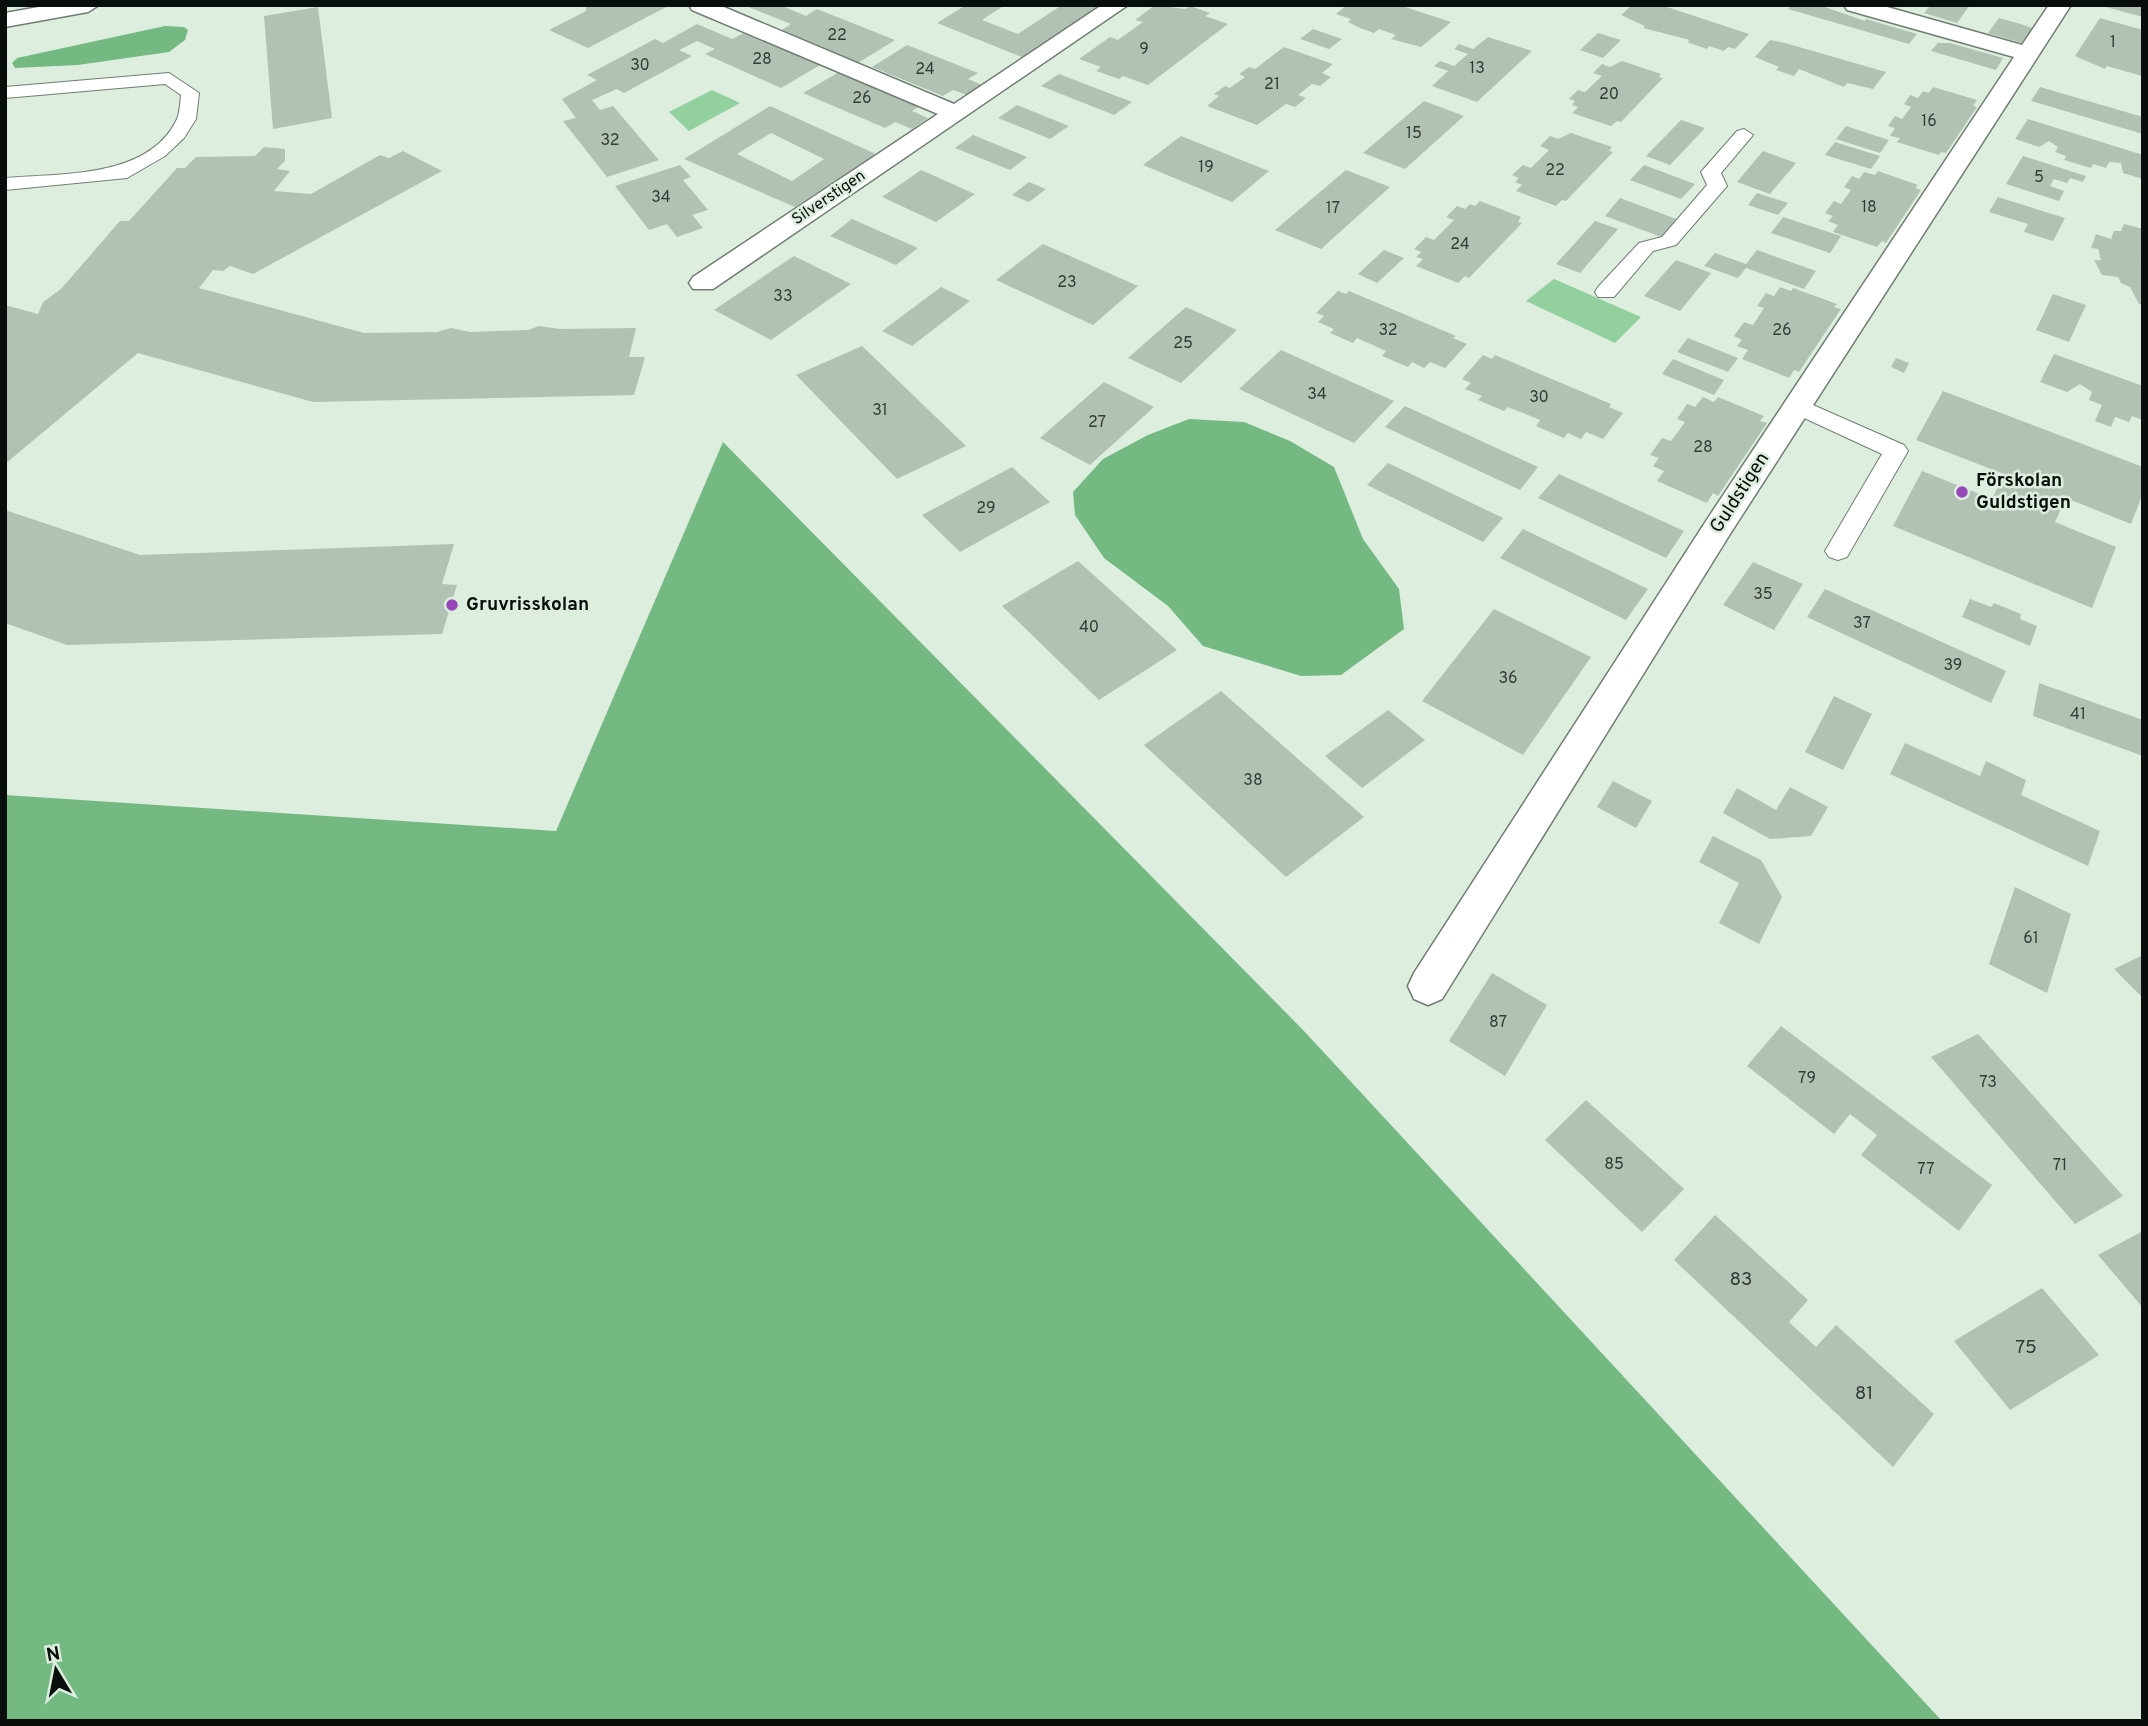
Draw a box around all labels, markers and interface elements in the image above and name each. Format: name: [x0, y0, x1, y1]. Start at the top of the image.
house number: 22: [827, 26, 847, 46]
house number: 1: [2110, 33, 2116, 53]
house number: 9: [1139, 40, 1149, 60]
house number: 28: [752, 50, 772, 70]
house number: 30: [630, 56, 650, 76]
house number: 13: [1469, 59, 1485, 79]
house number: 24: [915, 60, 935, 80]
house number: 21: [1264, 75, 1280, 95]
house number: 20: [1599, 85, 1619, 105]
house number: 26: [852, 89, 872, 109]
house number: 16: [1921, 112, 1937, 132]
house number: 15: [1406, 124, 1422, 144]
house number: 32: [600, 131, 620, 151]
house number: 19: [1198, 158, 1214, 178]
house number: 22: [1545, 161, 1565, 181]
street label: Silverstigen: [788, 166, 870, 230]
house number: 5: [2034, 168, 2044, 188]
house number: 34: [651, 188, 671, 208]
house number: 18: [1861, 198, 1877, 218]
house number: 17: [1326, 199, 1340, 219]
house number: 24: [1450, 235, 1470, 255]
house number: 23: [1057, 273, 1077, 293]
house number: 33: [773, 287, 793, 307]
house number: 32: [1378, 321, 1398, 341]
house number: 26: [1772, 321, 1792, 341]
house number: 25: [1173, 334, 1193, 354]
house number: 34: [1307, 385, 1327, 405]
house number: 30: [1529, 388, 1549, 408]
house number: 31: [872, 401, 888, 421]
house number: 27: [1088, 413, 1106, 433]
house number: 28: [1693, 438, 1713, 458]
street label: Guldstigen: [1705, 448, 1775, 538]
place label: Förskolan Guldstigen: [1976, 469, 2071, 515]
marker: Förskolan Guldstigen: [1954, 484, 1970, 500]
house number: 29: [976, 499, 996, 519]
house number: 35: [1753, 585, 1773, 605]
place label: Gruvrisskolan: [466, 593, 589, 617]
marker: Gruvrisskolan: [444, 597, 460, 613]
house number: 37: [1853, 614, 1871, 634]
house number: 40: [1079, 618, 1099, 638]
house number: 39: [1944, 656, 1962, 676]
house number: 36: [1498, 669, 1518, 689]
house number: 41: [2070, 705, 2086, 725]
house number: 38: [1243, 771, 1263, 791]
house number: 61: [2023, 929, 2039, 949]
house number: 87: [1489, 1013, 1507, 1033]
house number: 79: [1798, 1069, 1816, 1089]
house number: 73: [1979, 1073, 1997, 1093]
house number: 85: [1604, 1155, 1624, 1175]
house number: 71: [2053, 1156, 2067, 1176]
house number: 77: [1917, 1160, 1935, 1180]
house number: 83: [1729, 1268, 1753, 1292]
house number: 75: [2015, 1336, 2037, 1360]
house number: 81: [1855, 1382, 1873, 1406]
north arrow: [21, 1635, 91, 1705]
text: N: [45, 1642, 62, 1668]

